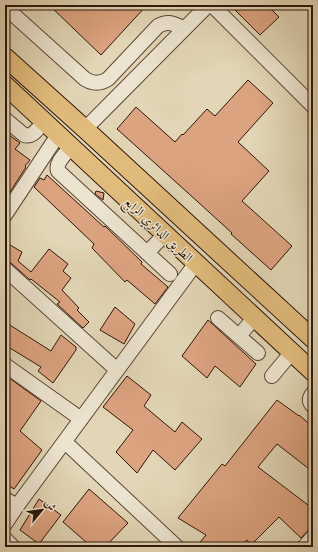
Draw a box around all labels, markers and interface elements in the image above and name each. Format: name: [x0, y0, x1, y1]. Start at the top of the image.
street label: الطريق الدائري الرابع: [118, 193, 197, 269]
north arrow: [22, 490, 62, 530]
text: ش: [42, 497, 60, 513]

